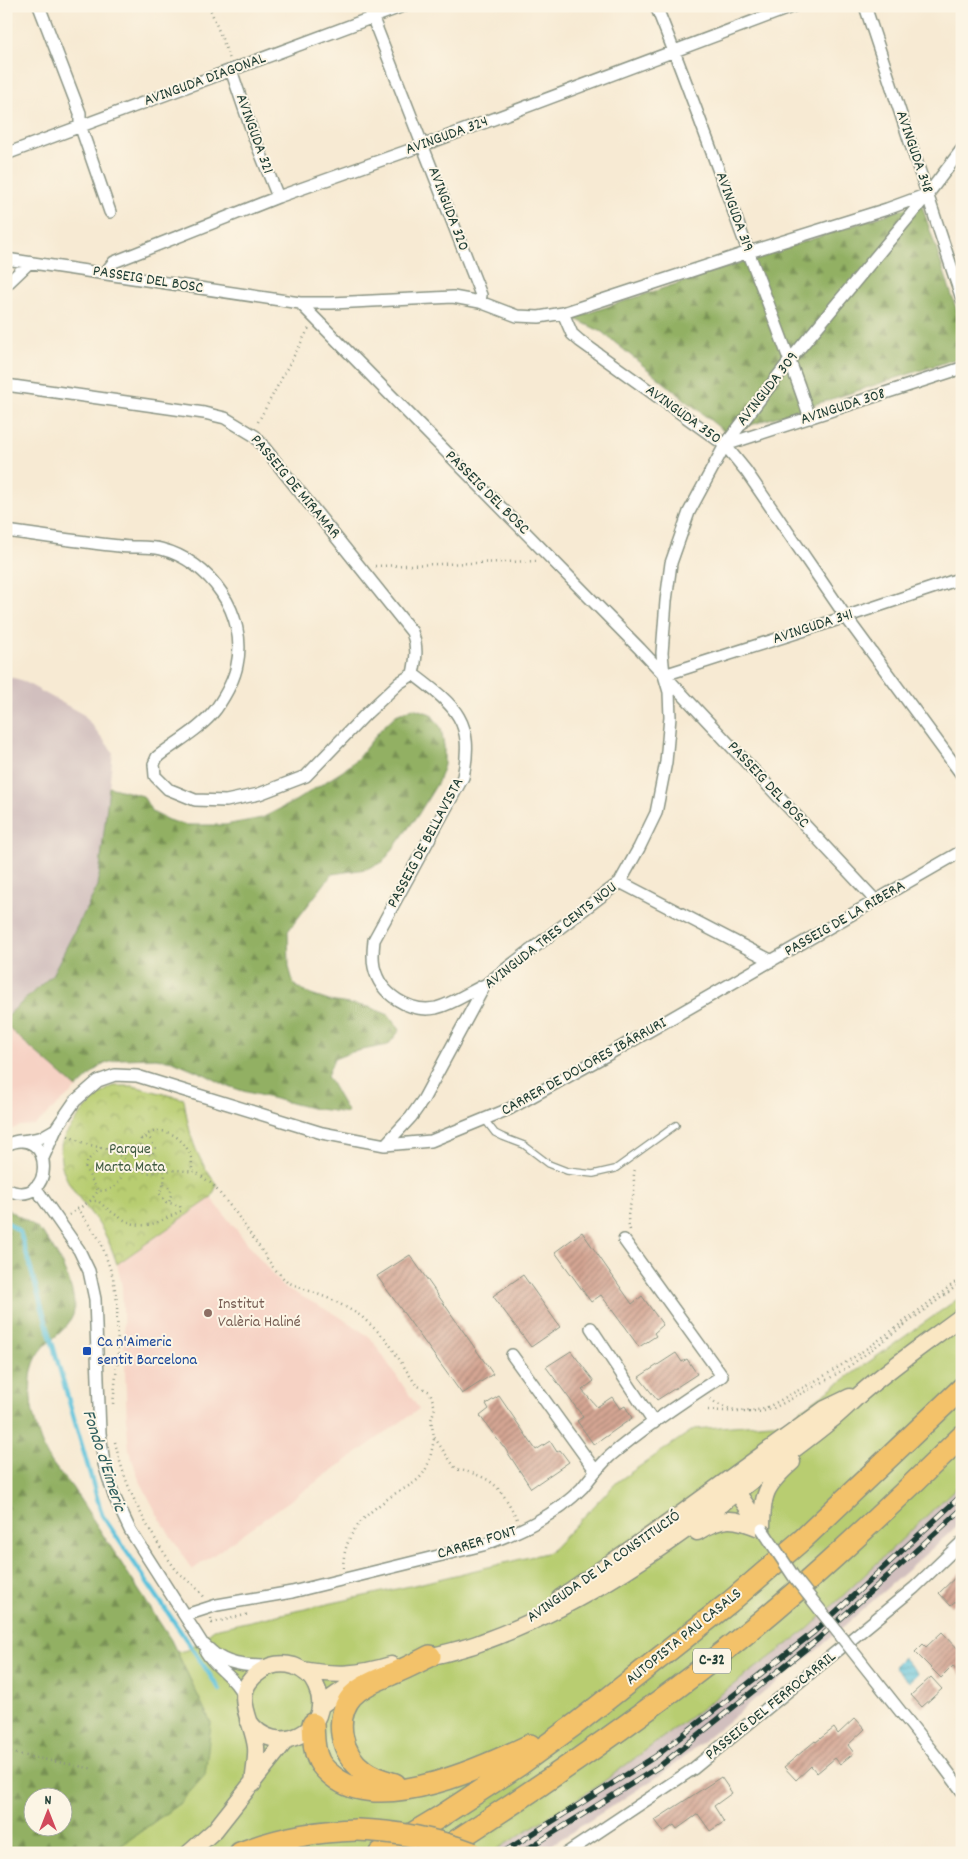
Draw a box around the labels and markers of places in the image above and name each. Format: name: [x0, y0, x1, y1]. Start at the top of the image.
place label: Institut Valèria Haliné: [218, 1293, 301, 1334]
marker: Institut Valèria Haliné: [202, 1307, 214, 1319]
place label: Ca n'Aimeric sentit Barcelona: [97, 1331, 197, 1372]
marker: Ca n'Aimeric sentit Barcelona: [81, 1345, 93, 1357]

